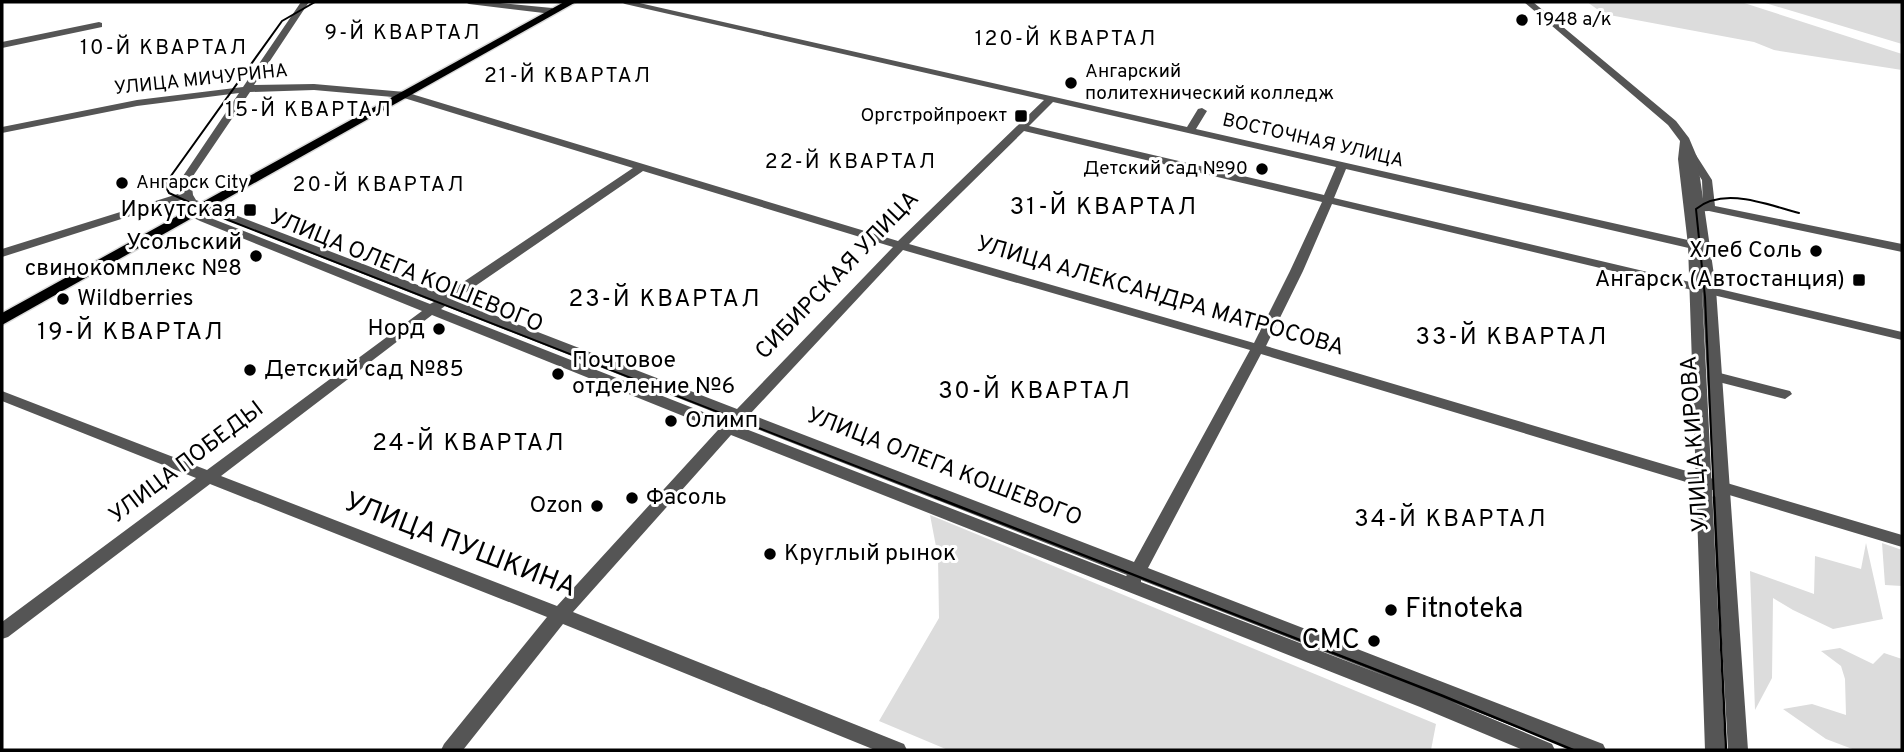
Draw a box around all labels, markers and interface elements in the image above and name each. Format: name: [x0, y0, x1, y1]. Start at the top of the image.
place label: 1948 а/к: [1536, 8, 1612, 32]
marker: 1948 а/к: [1514, 12, 1530, 28]
district label: 9-Й КВАРТАЛ: [324, 19, 482, 47]
district label: 120-Й КВАРТАЛ: [975, 25, 1157, 53]
district label: 10-Й КВАРТАЛ: [80, 34, 248, 62]
street label: УЛИЦА МИЧУРИНА: [113, 59, 289, 101]
place label: Ангарский политехнический колледж: [1085, 60, 1334, 106]
district label: 21-Й КВАРТАЛ: [484, 62, 652, 90]
marker: Ангарский политехнический колледж: [1063, 75, 1079, 91]
district label: 15-Й КВАРТАЛ: [225, 96, 393, 124]
place label: Оргстройпроект: [860, 104, 1007, 128]
marker: Оргстройпроект: [1013, 108, 1029, 124]
street label: ВОСТОЧНАЯ УЛИЦА: [1220, 108, 1406, 174]
district label: 22-Й КВАРТАЛ: [765, 148, 937, 176]
place label: Детский сад №90: [1083, 157, 1248, 181]
marker: Детский сад №90: [1254, 161, 1270, 177]
place label: Ангарск City: [136, 171, 248, 195]
district label: 20-Й КВАРТАЛ: [293, 171, 465, 199]
marker: Ангарск City: [114, 175, 130, 191]
street label: СИБИРСКАЯ УЛИЦА: [750, 186, 926, 366]
district label: 31-Й КВАРТАЛ: [1010, 191, 1198, 223]
place label: Иркутская: [121, 196, 236, 225]
marker: Иркутская: [242, 202, 258, 218]
street label: УЛИЦА ОЛЕГА КОШЕВОГО: [265, 204, 547, 340]
place label: Усольский свинокомплекс №8: [25, 229, 242, 284]
street label: УЛИЦА АЛЕКСАНДРА МАТРОСОВА: [973, 230, 1347, 364]
place label: Хлеб Соль: [1689, 237, 1802, 266]
marker: Хлеб Соль: [1808, 243, 1824, 259]
marker: Усольский свинокомплекс №8: [248, 248, 264, 264]
place label: Ангарск (Автостанция): [1595, 266, 1845, 295]
marker: Ангарск (Автостанция): [1851, 272, 1867, 288]
district label: 23-Й КВАРТАЛ: [568, 283, 762, 315]
place label: Wildberries: [77, 285, 193, 314]
marker: Wildberries: [55, 291, 71, 307]
place label: Норд: [368, 315, 425, 344]
district label: 19-Й КВАРТАЛ: [37, 316, 225, 348]
marker: Норд: [431, 321, 447, 337]
district label: 33-Й КВАРТАЛ: [1416, 321, 1608, 353]
place label: Почтовое отделение №6: [572, 347, 735, 402]
street label: УЛИЦА КИРОВА: [1675, 355, 1717, 533]
place label: Детский сад №85: [264, 356, 464, 385]
marker: Детский сад №85: [242, 362, 258, 378]
marker: Почтовое отделение №6: [550, 366, 566, 382]
district label: 30-Й КВАРТАЛ: [938, 375, 1132, 407]
street label: УЛИЦА ПОБЕДЫ: [104, 395, 270, 531]
street label: УЛИЦА ОЛЕГА КОШЕВОГО: [802, 402, 1086, 534]
place label: Олимп: [685, 407, 758, 436]
marker: Олимп: [663, 413, 679, 429]
district label: 24-Й КВАРТАЛ: [372, 427, 566, 459]
place label: Фасоль: [646, 484, 727, 513]
street label: УЛИЦА ПУШКИНА: [339, 485, 581, 607]
marker: Фасоль: [624, 490, 640, 506]
place label: Ozon: [530, 492, 583, 521]
marker: Ozon: [589, 498, 605, 514]
district label: 34-Й КВАРТАЛ: [1354, 503, 1548, 535]
place label: Круглый рынок: [784, 540, 956, 569]
marker: Круглый рынок: [762, 546, 778, 562]
place label: Fitnoteka: [1405, 592, 1523, 628]
marker: Fitnoteka: [1383, 602, 1399, 618]
place label: СМС: [1302, 623, 1360, 659]
marker: СМС: [1366, 633, 1382, 649]

